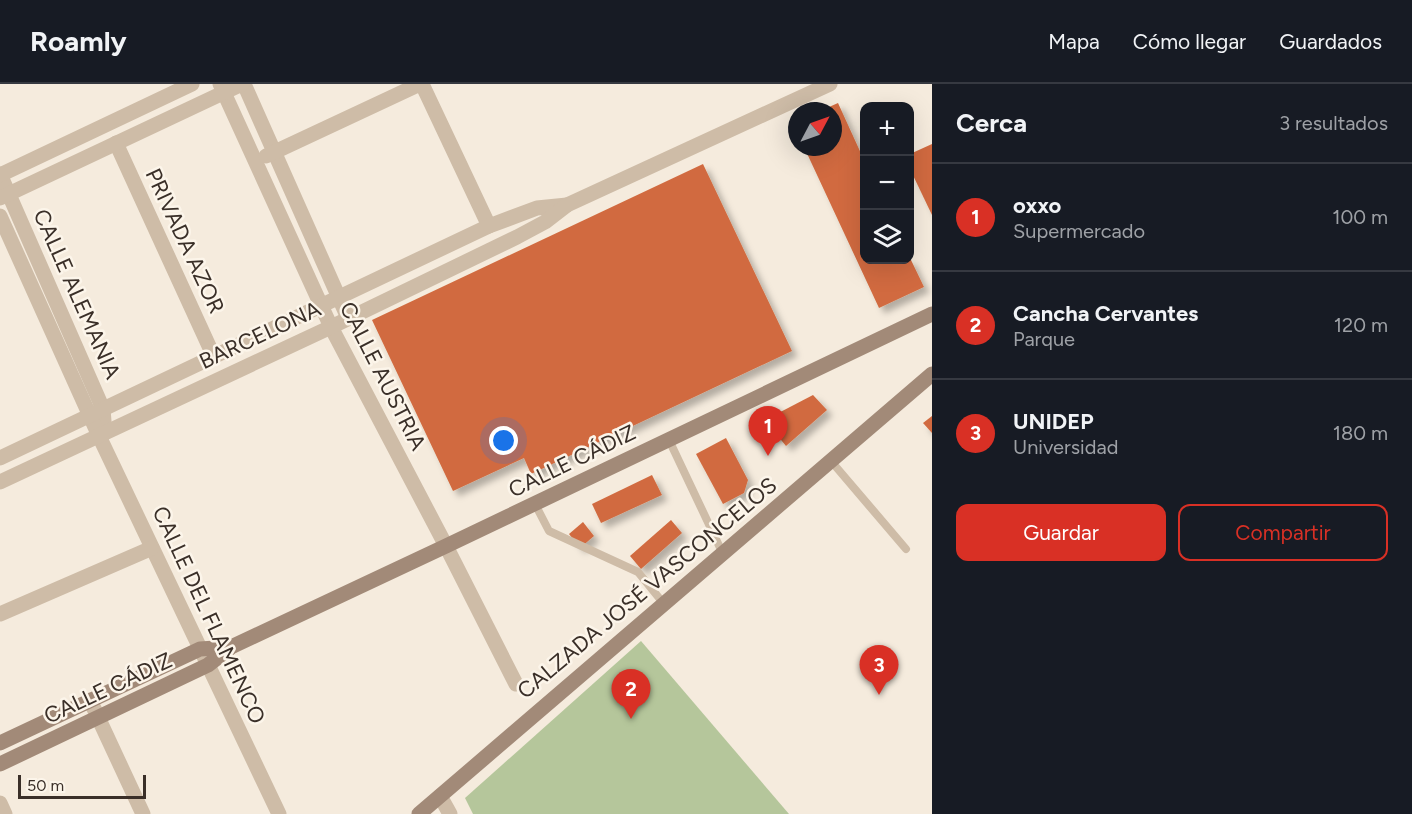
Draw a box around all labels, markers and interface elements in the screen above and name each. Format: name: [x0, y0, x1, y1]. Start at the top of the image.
text: Roamly: [30, 24, 127, 58]
text: Mapa: [1048, 29, 1100, 54]
text: Cómo llegar: [1133, 29, 1246, 54]
text: Guardados: [1279, 29, 1382, 54]
north arrow: [788, 102, 842, 156]
map controls: [860, 102, 914, 264]
button: +: [860, 102, 914, 156]
text: Cerca: [956, 107, 1027, 139]
text: 3 resultados: [1279, 111, 1388, 135]
button: −: [860, 156, 914, 210]
street label: PRIVADA AZOR: [140, 164, 230, 318]
text: oxxo: [1013, 192, 1061, 219]
street label: CALLE ALEMANIA: [27, 205, 127, 383]
text: 1: [971, 205, 980, 229]
text: 100 m: [1332, 205, 1388, 229]
button: layers: [860, 210, 914, 264]
text: Supermercado: [1013, 219, 1145, 243]
street label: BARCELONA: [195, 295, 325, 375]
street label: CALLE AUSTRIA: [334, 297, 432, 455]
text: Cancha Cervantes: [1013, 300, 1198, 327]
text: 2: [970, 313, 981, 337]
text: 120 m: [1334, 313, 1388, 337]
text: Parque: [1013, 327, 1075, 351]
pin: 1: [748, 406, 788, 456]
text: UNIDEP: [1013, 408, 1093, 435]
street label: CALLE CÁDIZ: [504, 419, 640, 503]
text: 3: [970, 421, 981, 445]
text: 180 m: [1333, 421, 1388, 445]
your location: [489, 426, 518, 455]
text: Universidad: [1013, 435, 1118, 459]
street label: CALZADA JOSÉ VASCONCELOS: [512, 472, 782, 704]
street label: CALLE DEL FLAMENCO: [147, 502, 271, 728]
button: Guardar: [956, 504, 1166, 561]
button: Compartir: [1178, 504, 1388, 561]
pin: 3: [860, 646, 898, 695]
street label: CALLE CÁDIZ: [40, 647, 176, 729]
pin: 2: [612, 670, 650, 719]
scale bar: [18, 772, 146, 800]
text: 50 m: [27, 776, 64, 795]

